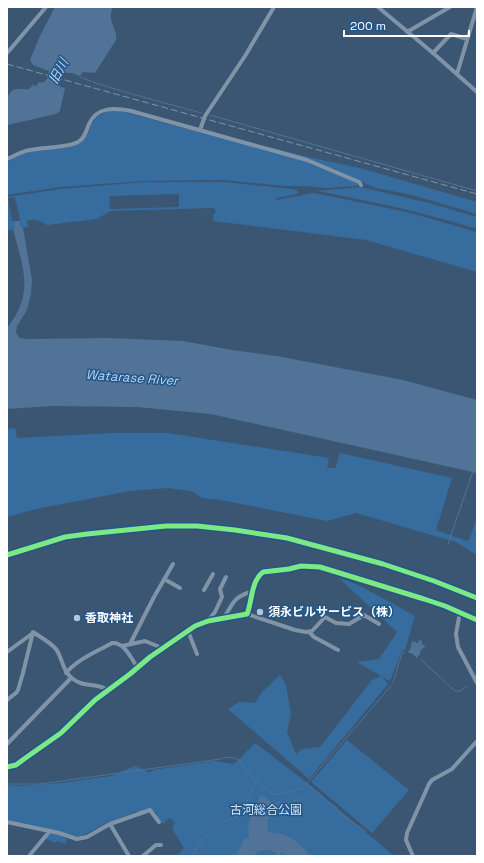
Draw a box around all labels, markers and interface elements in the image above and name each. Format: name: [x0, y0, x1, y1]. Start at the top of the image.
scale bar: [344, 12, 469, 38]
text: 200 m: [350, 18, 386, 34]
water label: 旧川: [45, 54, 73, 87]
water label: Watarase River: [85, 366, 181, 389]
place label: 須永ビルサービス（株）: [268, 604, 400, 620]
marker: 須永ビルサービス（株）: [255, 607, 265, 617]
place label: 香取神社: [85, 610, 133, 626]
marker: 香取神社: [72, 613, 82, 623]
park label: 古河総合公園: [230, 802, 302, 818]

